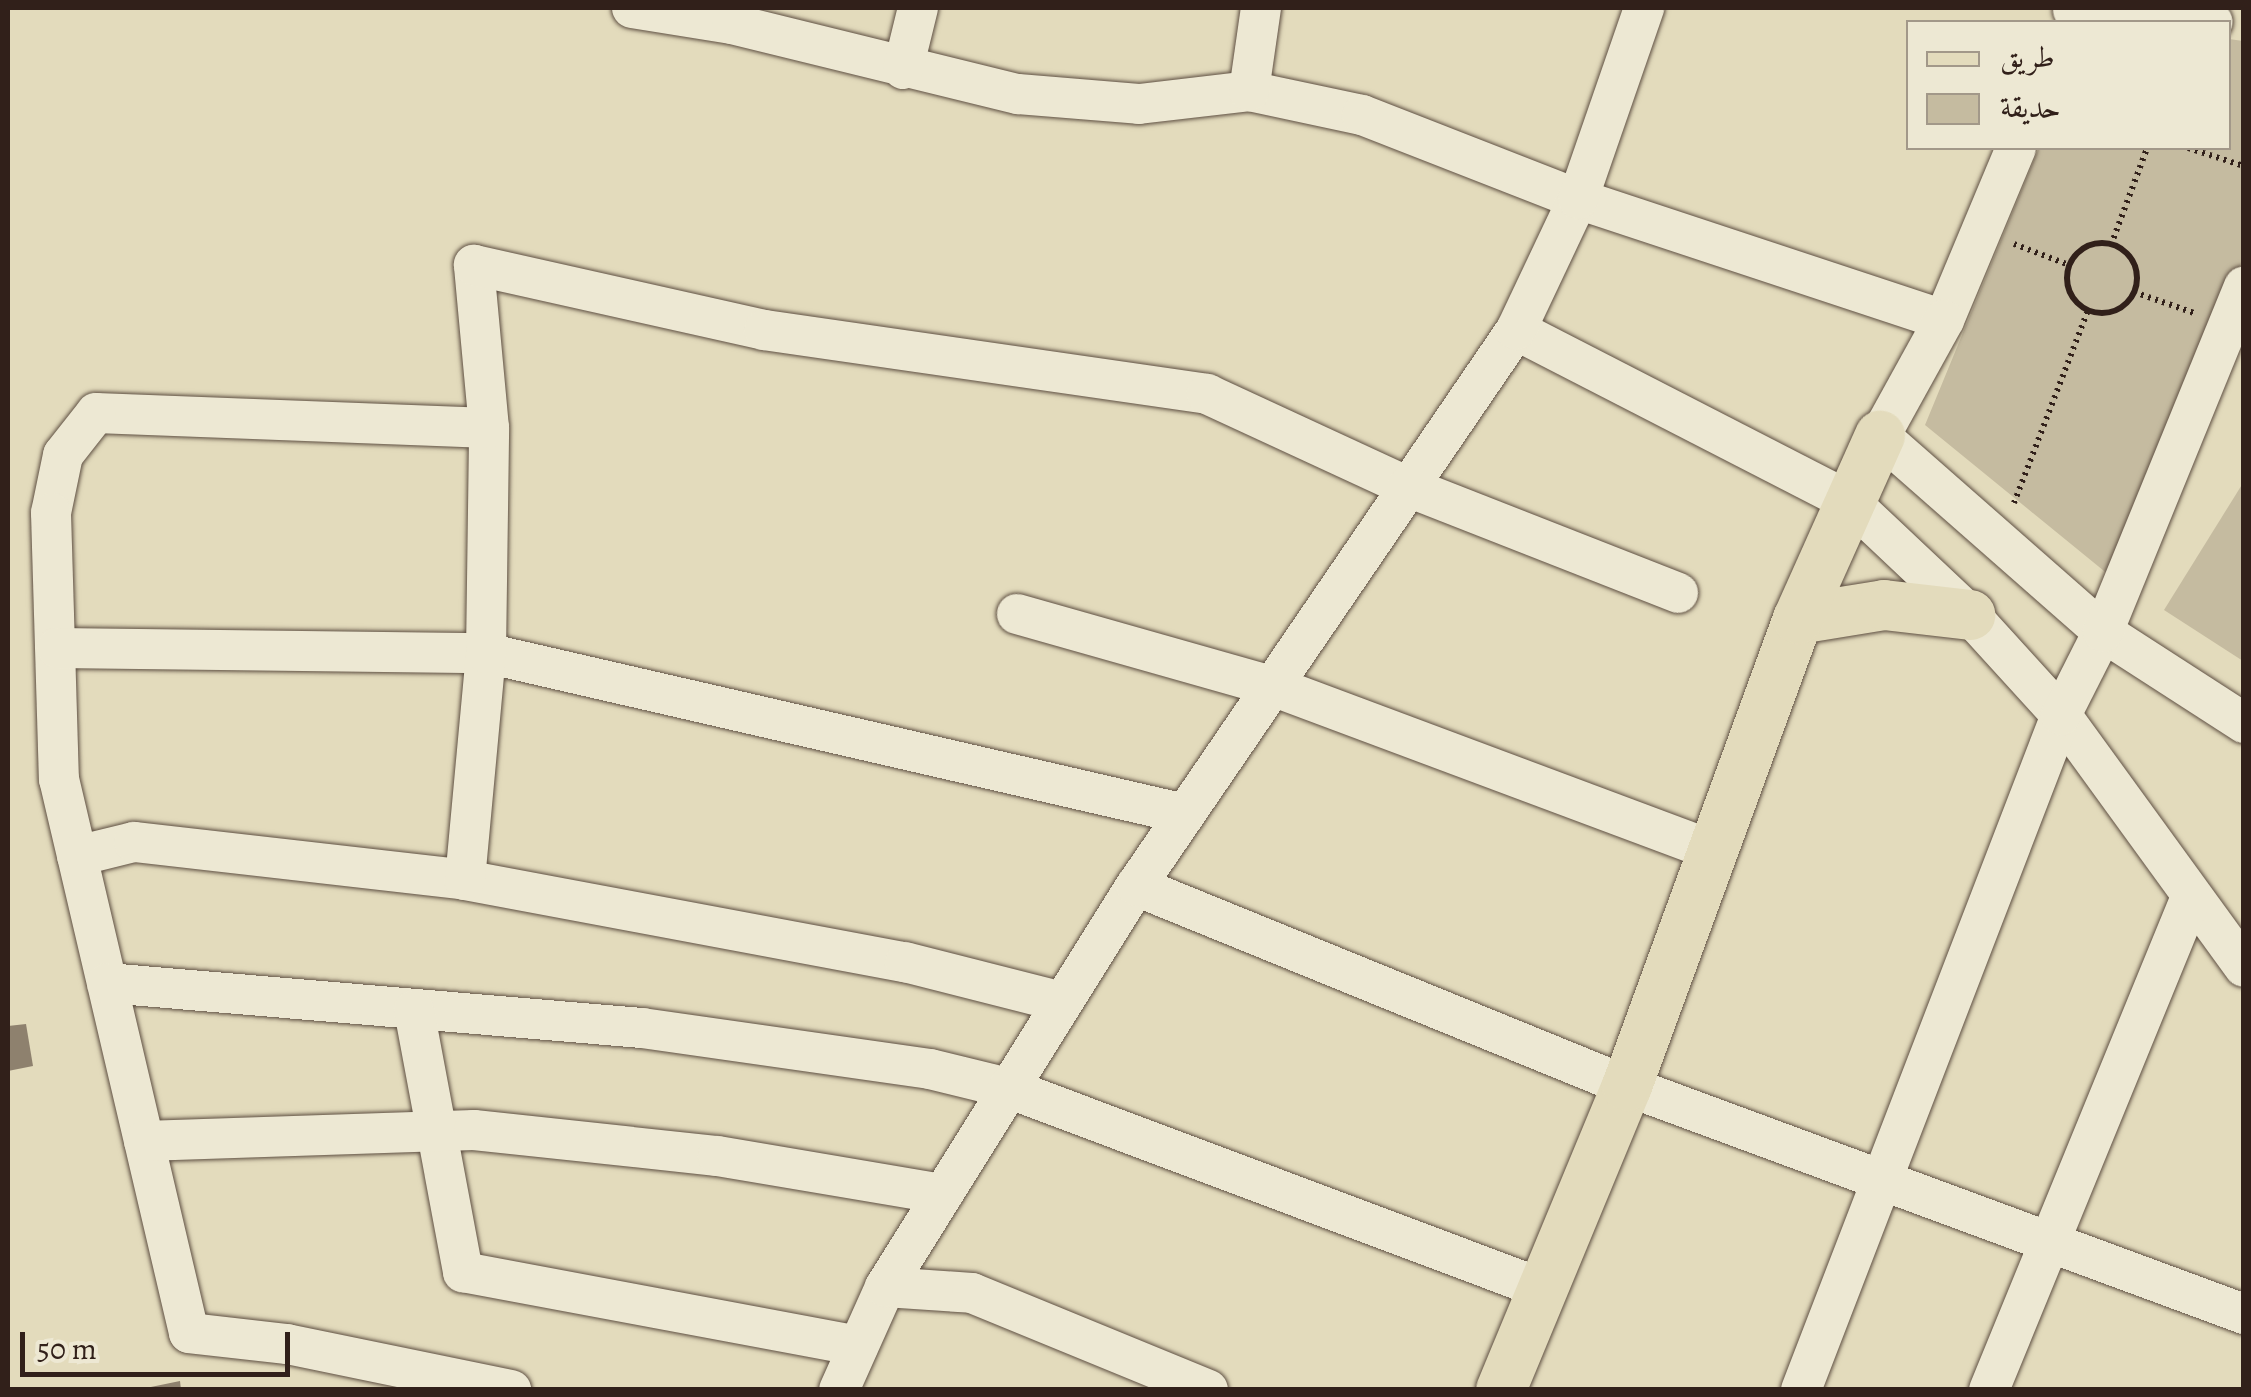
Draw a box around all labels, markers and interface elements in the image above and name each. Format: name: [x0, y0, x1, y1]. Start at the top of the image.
legend: [1906, 20, 2231, 150]
text: طريق: [2000, 37, 2055, 77]
text: حديقة: [2000, 87, 2061, 127]
scale bar: [25, 1312, 295, 1374]
text: 50 m: [37, 1329, 97, 1369]

